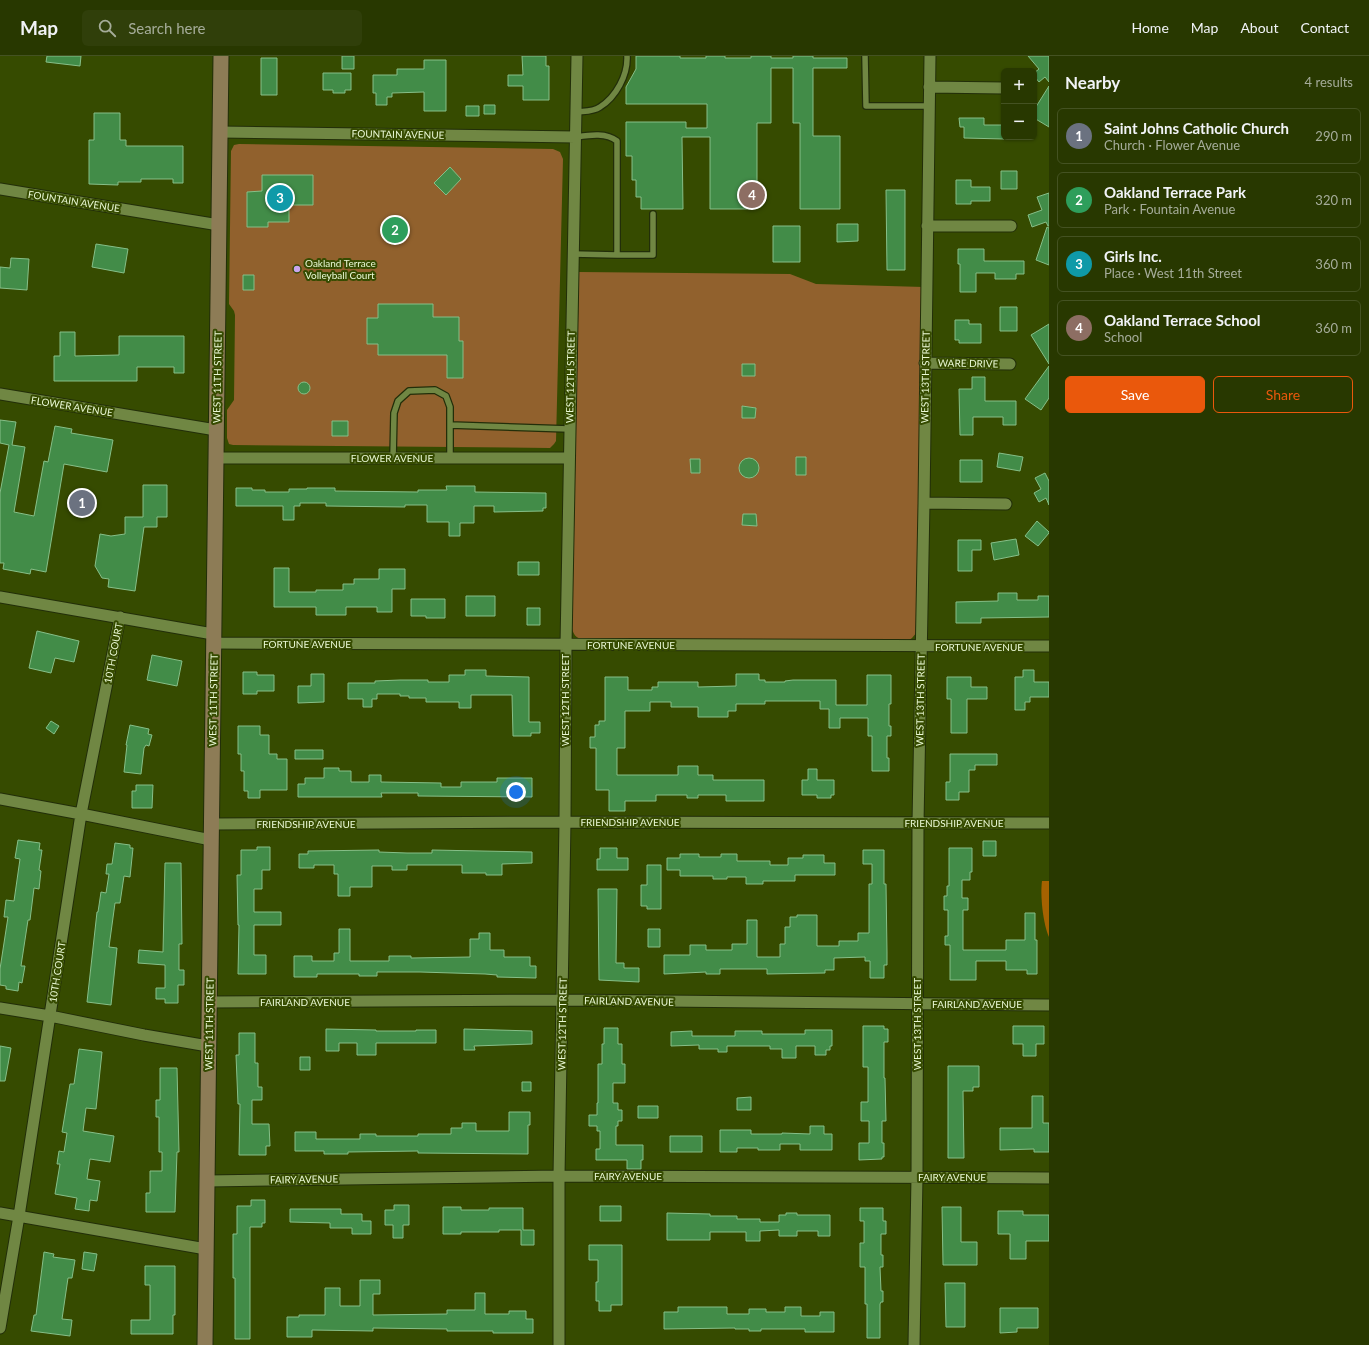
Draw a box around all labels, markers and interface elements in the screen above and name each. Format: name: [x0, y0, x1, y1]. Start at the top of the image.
search box: [82, 10, 362, 46]
text: Map: [20, 16, 58, 39]
icon: search: [96, 17, 118, 39]
text: Search here: [128, 19, 206, 37]
text: Home: [1131, 19, 1169, 36]
text: Map: [1191, 19, 1218, 36]
text: About: [1240, 19, 1278, 36]
text: Contact: [1300, 19, 1349, 36]
map controls: [1001, 68, 1037, 140]
button: +: [1001, 68, 1037, 104]
text: Nearby: [1065, 72, 1120, 93]
text: 4 results: [1305, 74, 1353, 90]
button: −: [1001, 104, 1037, 140]
text: Saint Johns Catholic Church: [1104, 119, 1289, 137]
street label: FOUNTAIN AVENUE: [352, 127, 445, 141]
text: 1: [1075, 128, 1083, 144]
text: 290 m: [1315, 128, 1352, 144]
text: Church · Flower Avenue: [1104, 137, 1240, 153]
pin: 4: [739, 180, 765, 210]
pin: 3: [267, 183, 293, 213]
text: Oakland Terrace Park: [1104, 183, 1246, 201]
street label: FOUNTAIN AVENUE: [27, 188, 121, 214]
text: 2: [1075, 192, 1083, 208]
text: 320 m: [1315, 192, 1352, 208]
text: Park · Fountain Avenue: [1104, 201, 1235, 217]
pin: 2: [382, 215, 408, 245]
text: Girls Inc.: [1104, 247, 1162, 265]
text: 3: [1075, 256, 1083, 272]
text: 360 m: [1315, 256, 1352, 272]
place label: Oakland Terrace Volleyball Court: [305, 257, 376, 281]
marker: Oakland Terrace Volleyball Court: [292, 264, 302, 274]
text: Place · West 11th Street: [1104, 265, 1242, 281]
text: Oakland Terrace School: [1104, 311, 1261, 329]
text: 4: [1075, 320, 1083, 336]
text: 360 m: [1315, 320, 1352, 336]
text: School: [1104, 329, 1142, 345]
street label: WEST 11TH STREET: [210, 331, 224, 423]
street label: WEST 12TH STREET: [563, 331, 577, 423]
street label: WEST 13TH STREET: [918, 331, 932, 423]
street label: WARE DRIVE: [938, 356, 999, 370]
button: Save: [1065, 376, 1205, 413]
button: Share: [1213, 376, 1353, 413]
street label: FLOWER AVENUE: [30, 394, 114, 418]
street label: FLOWER AVENUE: [351, 452, 433, 464]
pin: 1: [69, 488, 95, 518]
street label: 10TH COURT: [101, 622, 125, 684]
street label: FORTUNE AVENUE: [263, 638, 351, 650]
street label: FORTUNE AVENUE: [587, 639, 675, 651]
street label: FORTUNE AVENUE: [935, 641, 1023, 653]
street label: WEST 11TH STREET: [206, 654, 220, 746]
street label: WEST 12TH STREET: [559, 654, 571, 746]
street label: WEST 13TH STREET: [913, 654, 927, 746]
your location: [506, 782, 526, 802]
street label: FRIENDSHIP AVENUE: [580, 816, 680, 828]
street label: FRIENDSHIP AVENUE: [904, 817, 1004, 829]
street label: FRIENDSHIP AVENUE: [256, 818, 356, 830]
street label: 10TH COURT: [46, 941, 68, 1003]
street label: WEST 11TH STREET: [202, 978, 216, 1070]
street label: WEST 12TH STREET: [555, 978, 569, 1070]
street label: WEST 13TH STREET: [911, 978, 923, 1070]
street label: FAIRLAND AVENUE: [584, 994, 674, 1008]
street label: FAIRLAND AVENUE: [260, 996, 350, 1008]
street label: FAIRLAND AVENUE: [932, 998, 1022, 1010]
street label: FAIRY AVENUE: [594, 1170, 662, 1182]
street label: FAIRY AVENUE: [918, 1171, 986, 1183]
street label: FAIRY AVENUE: [270, 1172, 338, 1186]

